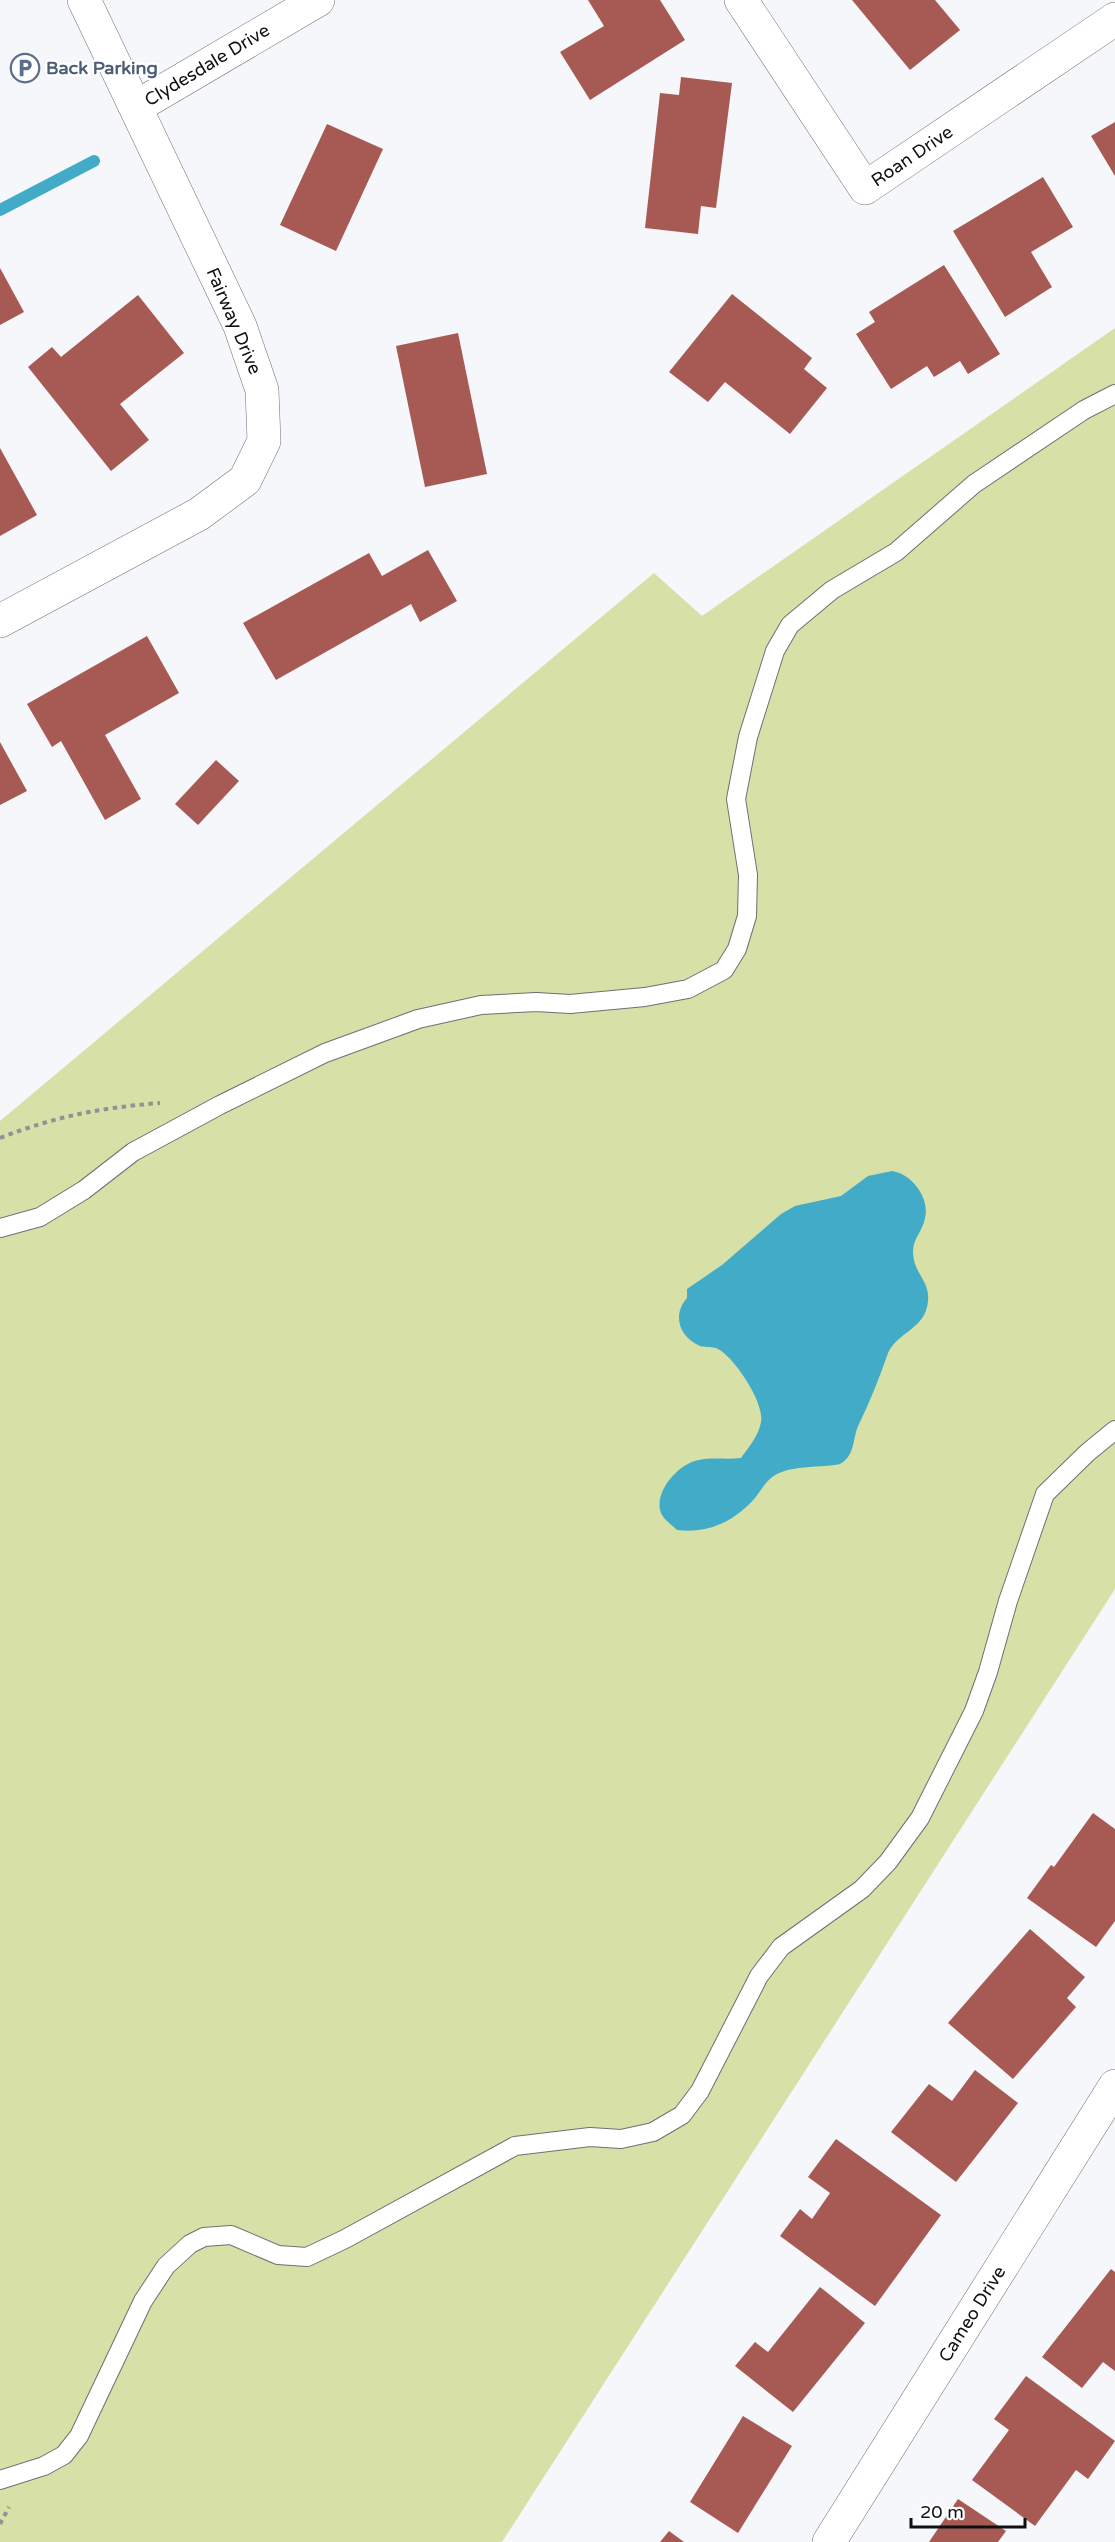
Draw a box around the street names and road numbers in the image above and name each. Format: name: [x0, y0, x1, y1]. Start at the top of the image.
street label: Clydesdale Drive: [141, 19, 273, 111]
street label: Roan Drive: [867, 121, 957, 191]
street label: Fairway Drive: [202, 264, 266, 378]
street label: Cameo Drive: [934, 2262, 1010, 2366]

